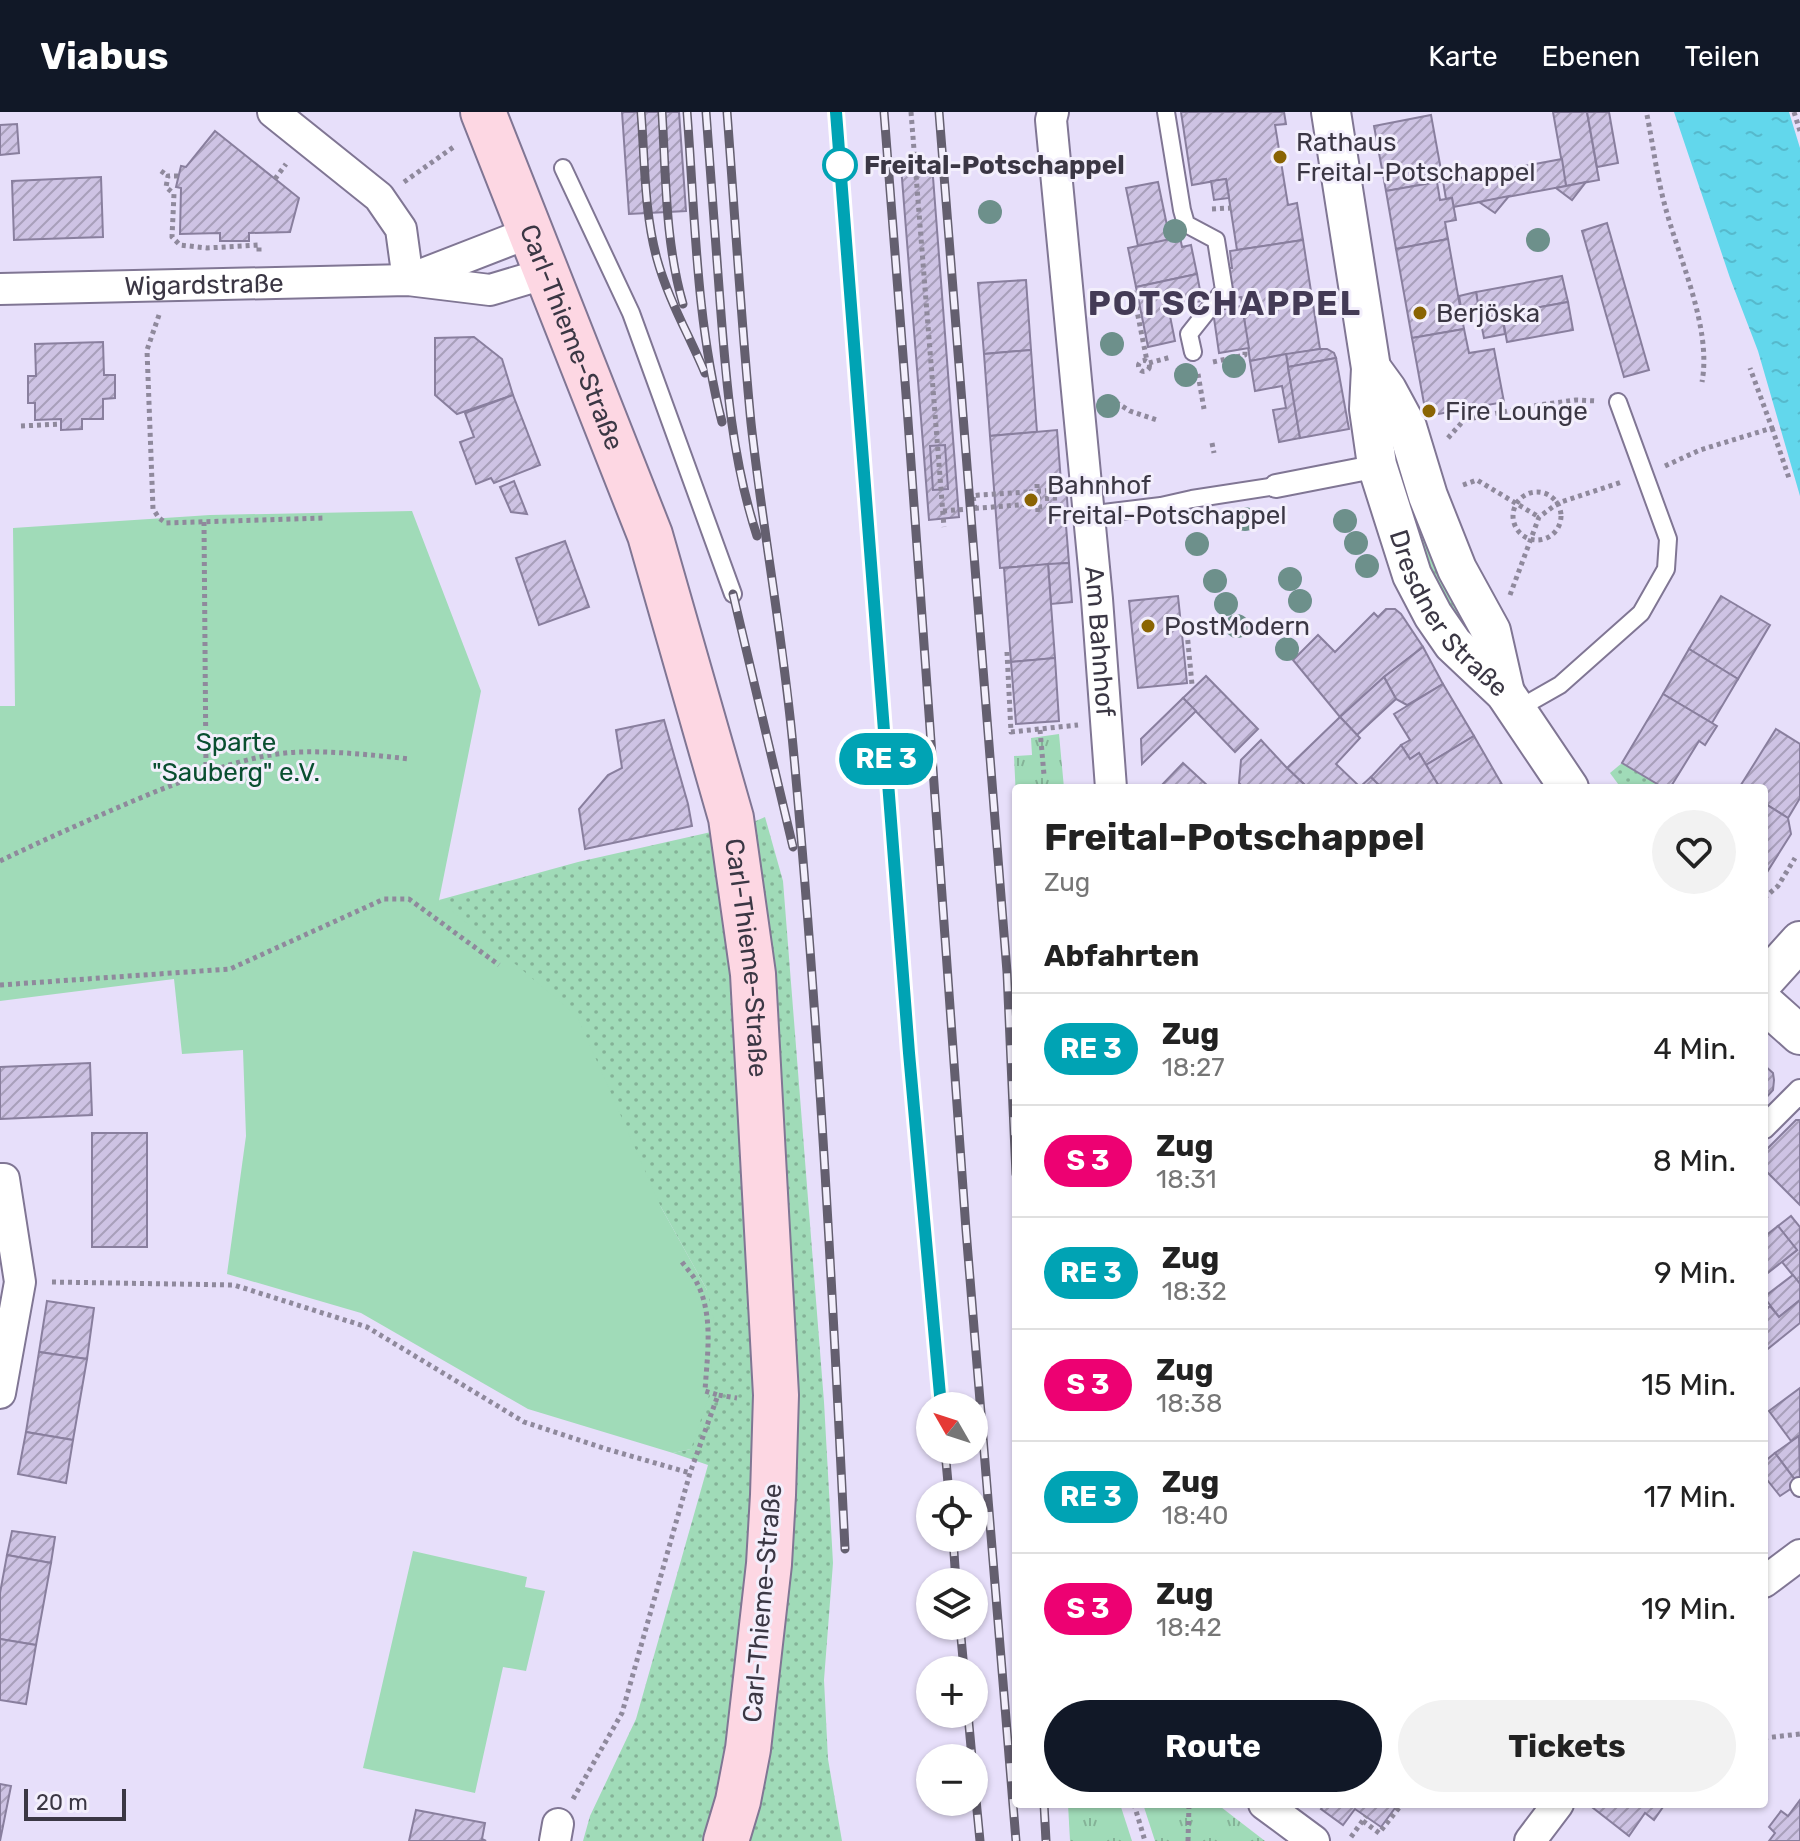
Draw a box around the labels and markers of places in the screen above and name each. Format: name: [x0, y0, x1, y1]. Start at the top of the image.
place label: Rathaus Freital-Potschappel: [1296, 127, 1536, 188]
marker: Freital-Potschappel: [823, 148, 857, 182]
marker: Rathaus Freital-Potschappel: [1271, 148, 1289, 166]
place label: Freital-Potschappel: [864, 150, 1125, 181]
place label: Berjöska: [1436, 298, 1540, 329]
marker: Berjöska: [1411, 304, 1429, 322]
place label: Fire Lounge: [1445, 396, 1588, 427]
marker: Fire Lounge: [1420, 402, 1438, 420]
place label: Bahnhof Freital-Potschappel: [1047, 470, 1287, 531]
marker: Bahnhof Freital-Potschappel: [1022, 491, 1040, 509]
place label: PostModern: [1164, 611, 1310, 642]
marker: PostModern: [1139, 617, 1157, 635]

